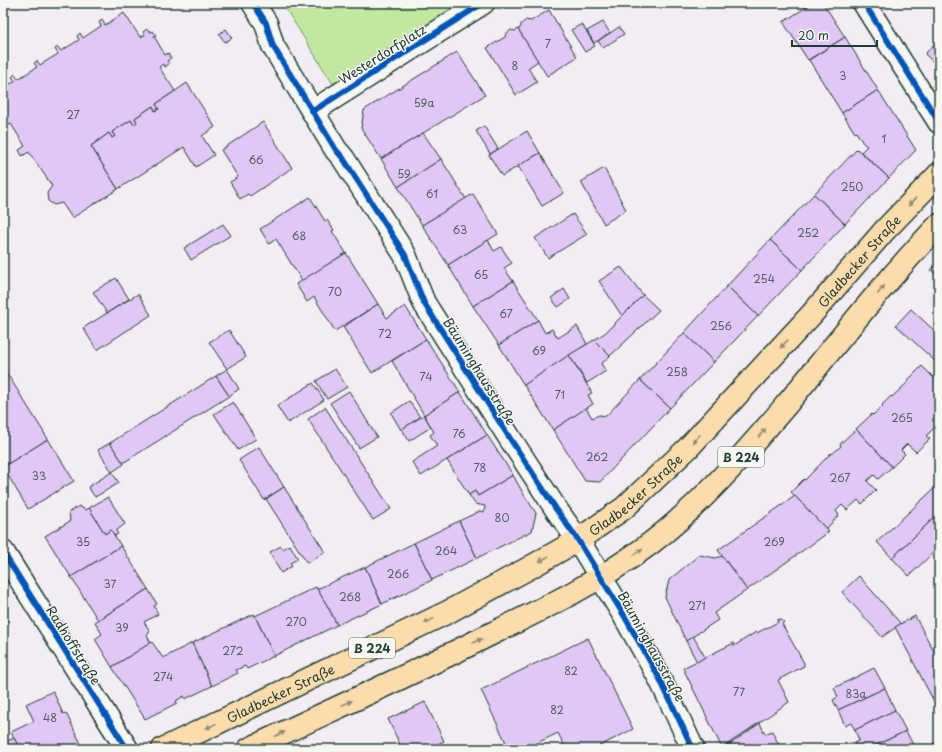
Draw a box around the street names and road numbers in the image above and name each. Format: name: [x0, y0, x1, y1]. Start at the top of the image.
street label: Westerdorfplatz: [335, 20, 429, 88]
street label: Gladbecker Straße: [813, 210, 905, 311]
street label: Bäuminghausstraße: [439, 313, 521, 429]
road number: B 224: [718, 447, 764, 467]
street label: Gladbecker Straße: [584, 449, 686, 540]
street label: Bäuminghausstraße: [614, 587, 690, 705]
street label: Radhoffstraße: [42, 602, 106, 688]
road number: B 224: [349, 638, 395, 658]
street label: Gladbecker Straße: [223, 659, 337, 727]

